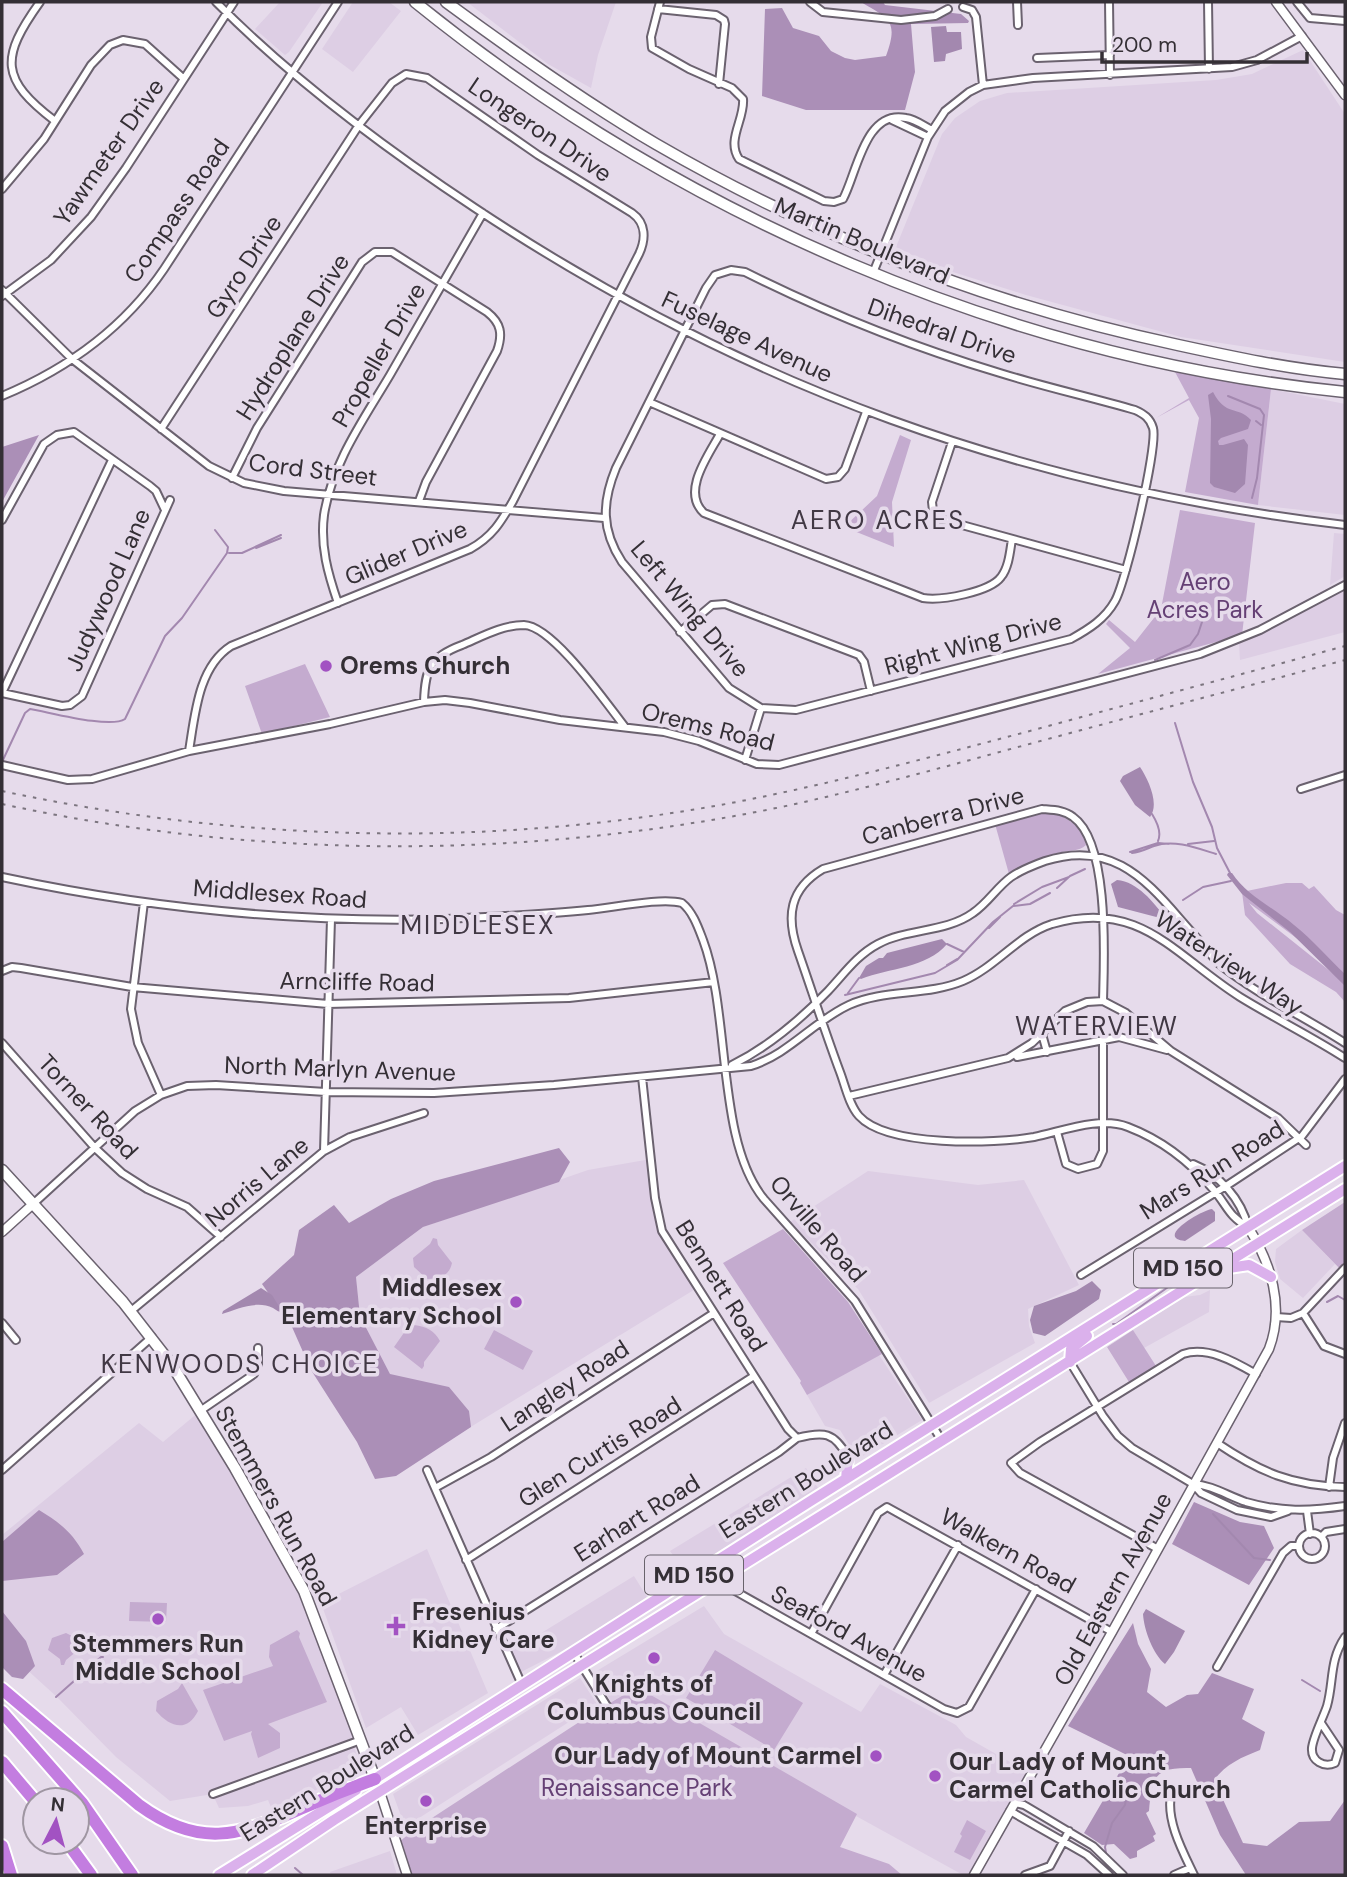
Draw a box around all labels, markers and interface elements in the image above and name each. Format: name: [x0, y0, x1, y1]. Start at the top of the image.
scale bar: [1102, 21, 1307, 65]
text: 200 m: [1112, 31, 1177, 59]
street label: Longeron Drive: [463, 70, 618, 189]
street label: Yawmeter Drive: [46, 72, 171, 231]
street label: Compass Road: [117, 133, 236, 289]
street label: Martin Boulevard: [770, 190, 954, 291]
street label: Gyro Drive: [199, 209, 289, 324]
street label: Hydroplane Drive: [229, 248, 356, 426]
street label: Propeller Drive: [325, 277, 432, 433]
street label: Fuselage Avenue: [657, 283, 838, 390]
street label: Dihedral Drive: [864, 291, 1021, 370]
street label: Cord Street: [247, 446, 379, 493]
district label: AERO ACRES: [791, 503, 965, 537]
street label: Judywood Lane: [58, 504, 157, 676]
street label: Glider Drive: [340, 513, 472, 592]
street label: Left Wing Drive: [624, 534, 757, 683]
park label: Aero Acres Park: [1147, 566, 1263, 625]
street label: Right Wing Drive: [881, 605, 1065, 682]
place label: Orems Church: [340, 650, 510, 681]
marker: Orems Church: [318, 658, 334, 674]
street label: Orems Road: [638, 695, 778, 758]
street label: Canberra Drive: [858, 779, 1027, 852]
street label: Middlesex Road: [192, 872, 368, 915]
street label: Waterview Way: [1149, 903, 1309, 1022]
district label: MIDDLESEX: [400, 908, 556, 942]
street label: Arncliffe Road: [279, 965, 435, 998]
district label: WATERVIEW: [1015, 1009, 1179, 1043]
street label: Torner Road: [32, 1047, 145, 1166]
street label: North Marlyn Avenue: [224, 1049, 456, 1088]
street label: Mars Run Road: [1134, 1113, 1290, 1226]
street label: Norris Lane: [198, 1129, 315, 1234]
street label: Orville Road: [763, 1169, 874, 1289]
street label: Bennett Road: [669, 1214, 774, 1358]
road number: MD 150: [1134, 1248, 1232, 1288]
place label: Middlesex Elementary School: [281, 1272, 502, 1331]
marker: Middlesex Elementary School: [508, 1294, 524, 1310]
street label: Langley Road: [495, 1333, 635, 1439]
district label: KENWOODS CHOICE: [101, 1347, 379, 1381]
street label: Glen Curtis Road: [512, 1389, 687, 1514]
street label: Stemmers Run Road: [208, 1400, 344, 1611]
street label: Eastern Boulevard: [713, 1414, 899, 1546]
street label: Earhart Road: [568, 1467, 706, 1569]
street label: Old Eastern Avenue: [1046, 1486, 1179, 1691]
street label: Walkern Road: [935, 1501, 1081, 1601]
road number: MD 150: [645, 1556, 743, 1594]
street label: Seaford Avenue: [766, 1578, 933, 1689]
place label: Fresenius Kidney Care: [412, 1596, 555, 1655]
marker: Stemmers Run Middle School: [150, 1611, 166, 1627]
marker: Fresenius Kidney Care: [386, 1616, 406, 1636]
place label: Stemmers Run Middle School: [72, 1628, 244, 1687]
marker: Knights of Columbus Council: [646, 1650, 662, 1666]
place label: Knights of Columbus Council: [547, 1668, 761, 1727]
street label: Eastern Boulevard: [234, 1717, 420, 1849]
place label: Our Lady of Mount Carmel: [554, 1740, 862, 1771]
place label: Our Lady of Mount Carmel Catholic Church: [949, 1746, 1231, 1805]
marker: Our Lady of Mount Carmel: [868, 1748, 884, 1764]
marker: Our Lady of Mount Carmel Catholic Church: [927, 1768, 943, 1784]
park label: Renaissance Park: [541, 1772, 733, 1803]
north arrow: [21, 1786, 91, 1856]
text: N: [50, 1791, 66, 1818]
marker: Enterprise: [418, 1793, 434, 1809]
place label: Enterprise: [365, 1810, 487, 1841]

